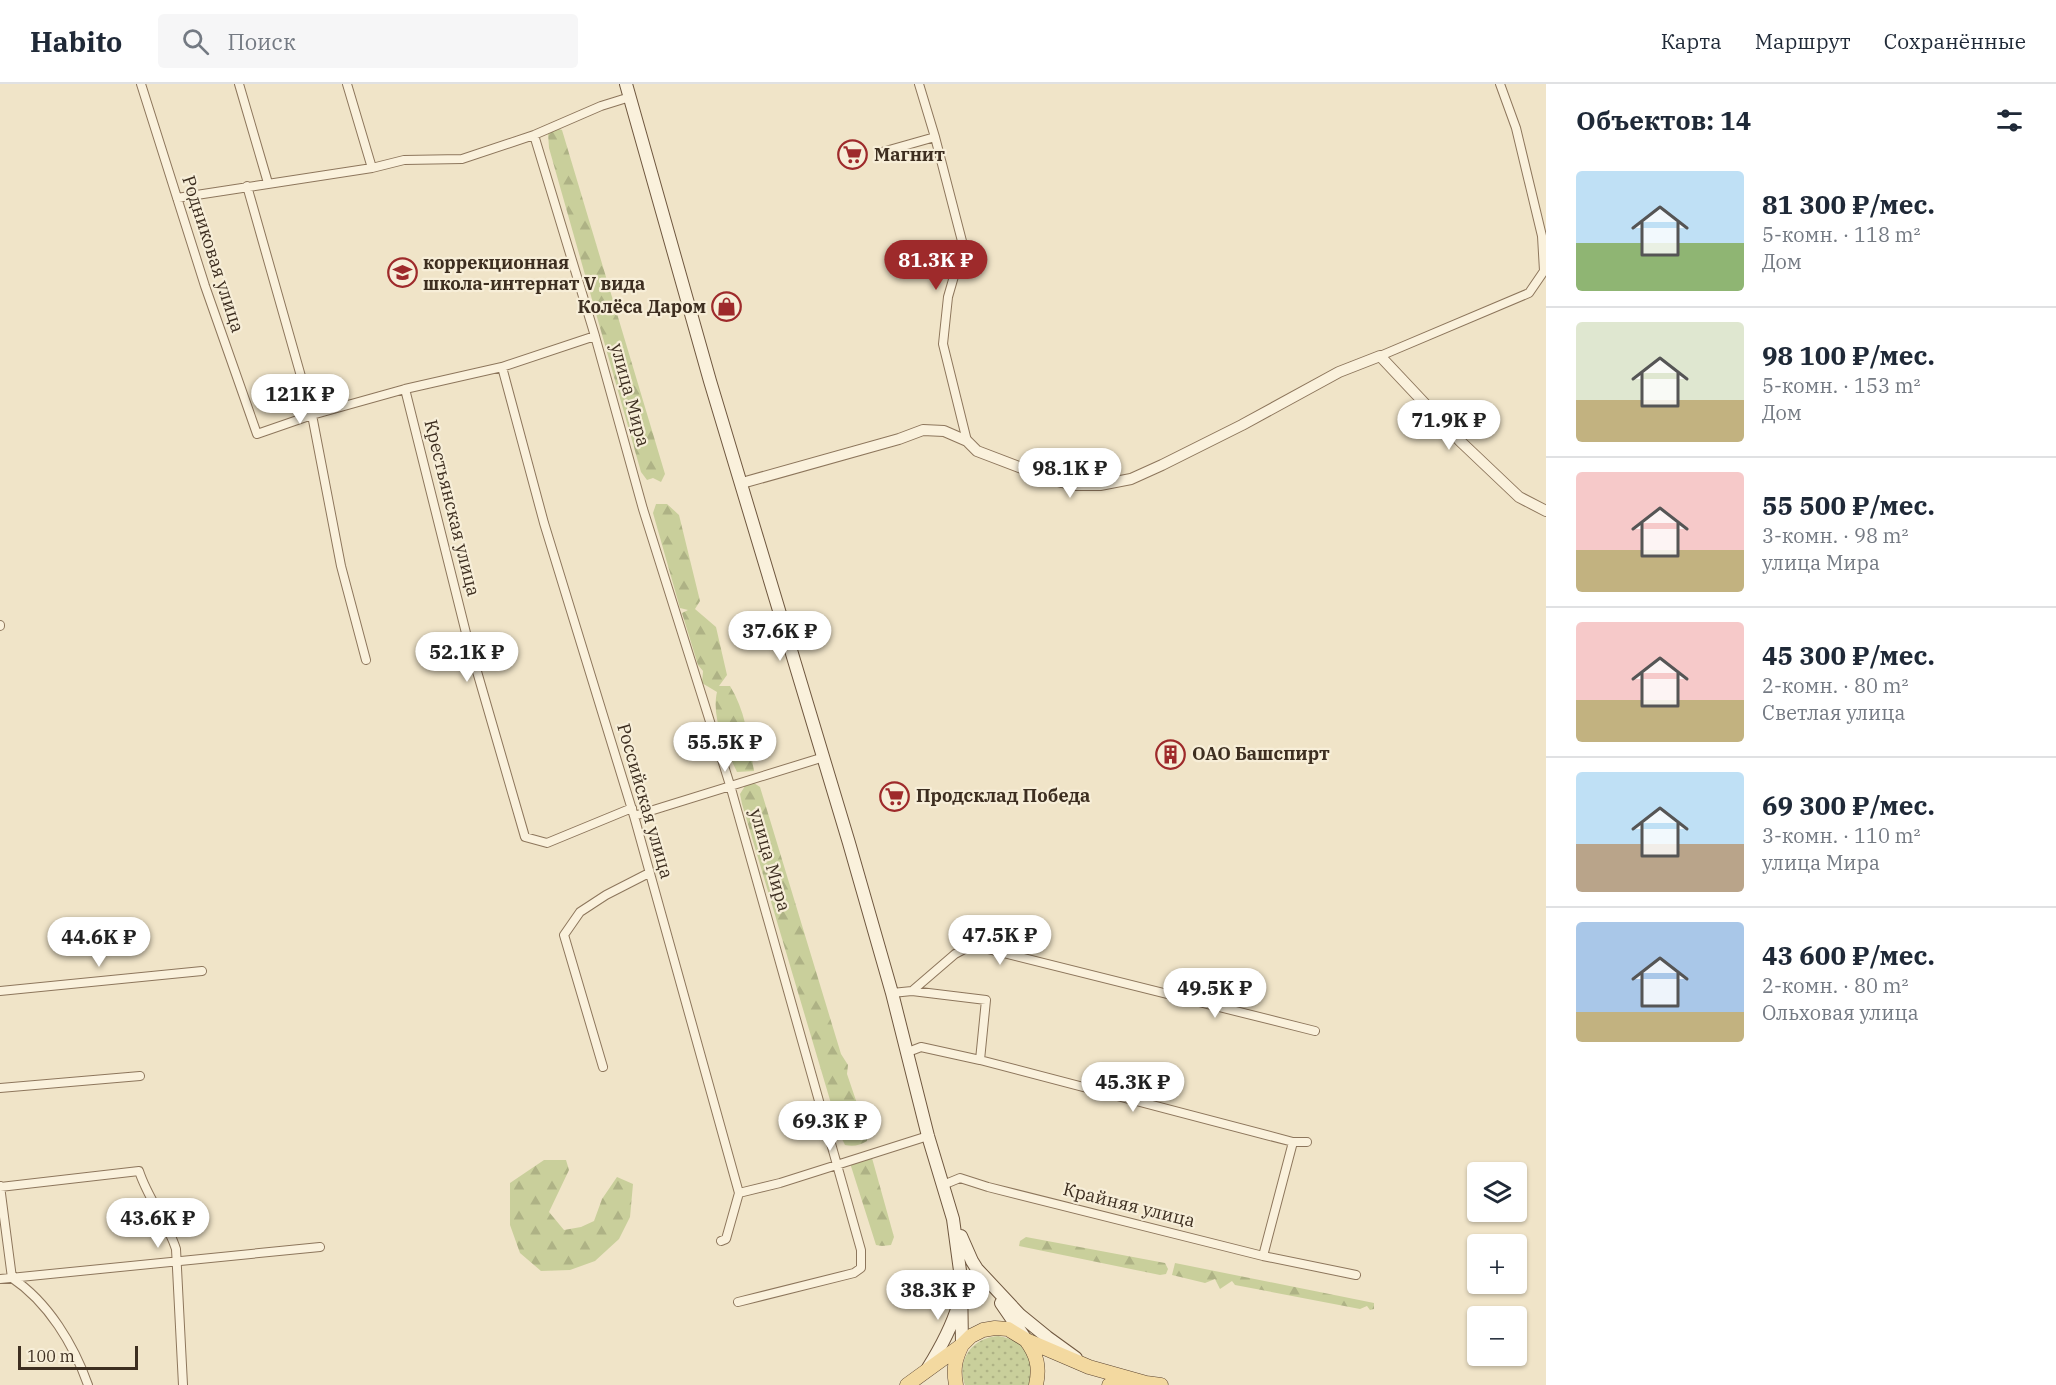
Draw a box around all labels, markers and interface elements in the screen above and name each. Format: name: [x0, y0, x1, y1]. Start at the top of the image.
search box: [158, 14, 578, 68]
text: Habito: [30, 23, 122, 60]
icon: search: [179, 25, 212, 58]
text: Поиск: [227, 27, 296, 56]
text: Карта: [1661, 27, 1722, 55]
text: Маршрут: [1755, 27, 1851, 55]
text: Сохранённые: [1884, 27, 2026, 55]
text: Объектов: 14: [1576, 103, 1751, 137]
icon: filters: [1993, 104, 2026, 137]
supermarket icon: Магнит: [837, 139, 869, 171]
place label: Магнит: [874, 143, 945, 166]
street label: Родниковая улица: [177, 172, 250, 335]
text: 81 300 ₽/мес.: [1762, 187, 1935, 221]
icon: home: [1624, 195, 1696, 267]
text: 5-комн. · 118 m²: [1762, 221, 1921, 248]
pin: 81.3K ₽: [881, 240, 991, 291]
text: 81.3K ₽: [898, 246, 974, 273]
text: Дом: [1762, 248, 1802, 275]
place label: коррекционная школа-интернат V вида: [423, 251, 645, 295]
school or university icon: коррекционная школа-интернат V вида: [386, 257, 418, 289]
shop icon: Колёса Даром: [711, 291, 743, 323]
place label: Колёса Даром: [577, 295, 706, 318]
text: 98 100 ₽/мес.: [1762, 338, 1935, 372]
street label: улица Мира: [606, 341, 655, 449]
icon: home: [1624, 346, 1696, 418]
text: 5-комн. · 153 m²: [1762, 372, 1921, 399]
pin: 121K ₽: [251, 374, 349, 425]
text: 121K ₽: [265, 380, 335, 407]
text: Дом: [1762, 399, 1802, 426]
pin: 71.9K ₽: [1394, 400, 1504, 451]
text: 71.9K ₽: [1411, 406, 1487, 433]
street label: Крестьянская улица: [419, 417, 486, 599]
pin: 98.1K ₽: [1015, 448, 1125, 499]
text: 98.1K ₽: [1032, 454, 1108, 481]
text: 55 500 ₽/мес.: [1762, 488, 1935, 522]
icon: home: [1624, 496, 1696, 568]
text: 3-комн. · 98 m²: [1762, 522, 1909, 549]
text: улица Мира: [1762, 549, 1880, 576]
pin: 37.6K ₽: [725, 611, 835, 662]
text: 37.6K ₽: [742, 617, 818, 644]
pin: 52.1K ₽: [412, 632, 522, 683]
text: 52.1K ₽: [429, 638, 505, 665]
text: 45 300 ₽/мес.: [1762, 638, 1935, 672]
icon: home: [1624, 646, 1696, 718]
text: 2-комн. · 80 m²: [1762, 672, 1909, 699]
text: Светлая улица: [1762, 699, 1905, 726]
street label: Российская улица: [612, 720, 679, 881]
pin: 55.5K ₽: [670, 722, 780, 773]
text: 55.5K ₽: [687, 728, 763, 755]
building icon: ОАО Башспирт: [1155, 738, 1187, 770]
place label: ОАО Башспирт: [1192, 742, 1330, 765]
supermarket icon: Продсклад Победа: [879, 780, 911, 812]
place label: Продсклад Победа: [916, 784, 1090, 807]
text: 69 300 ₽/мес.: [1762, 788, 1935, 822]
icon: home: [1624, 796, 1696, 868]
street label: улица Мира: [745, 806, 796, 914]
text: 3-комн. · 110 m²: [1762, 822, 1921, 849]
text: улица Мира: [1762, 849, 1880, 876]
pin: 47.5K ₽: [945, 915, 1055, 966]
pin: 44.6K ₽: [44, 917, 154, 968]
text: 47.5K ₽: [962, 921, 1038, 948]
text: 44.6K ₽: [61, 923, 137, 950]
text: 43 600 ₽/мес.: [1762, 938, 1935, 972]
icon: home: [1624, 946, 1696, 1018]
pin: 49.5K ₽: [1160, 968, 1270, 1019]
text: 2-комн. · 80 m²: [1762, 972, 1909, 999]
text: 49.5K ₽: [1177, 974, 1253, 1001]
text: Ольховая улица: [1762, 999, 1919, 1026]
pin: 45.3K ₽: [1078, 1062, 1188, 1113]
text: 45.3K ₽: [1095, 1068, 1171, 1095]
pin: 69.3K ₽: [775, 1101, 885, 1152]
text: 69.3K ₽: [792, 1107, 868, 1134]
map controls: [1467, 1162, 1527, 1366]
button: layers: [1467, 1162, 1527, 1222]
street label: Крайняя улица: [1061, 1177, 1198, 1232]
pin: 43.6K ₽: [103, 1198, 213, 1249]
text: 43.6K ₽: [120, 1204, 196, 1231]
button: +: [1467, 1234, 1527, 1294]
pin: 38.3K ₽: [883, 1270, 993, 1321]
text: 38.3K ₽: [900, 1276, 976, 1303]
button: −: [1467, 1306, 1527, 1366]
scale bar: [18, 1343, 138, 1370]
text: 100 m: [27, 1346, 75, 1366]

